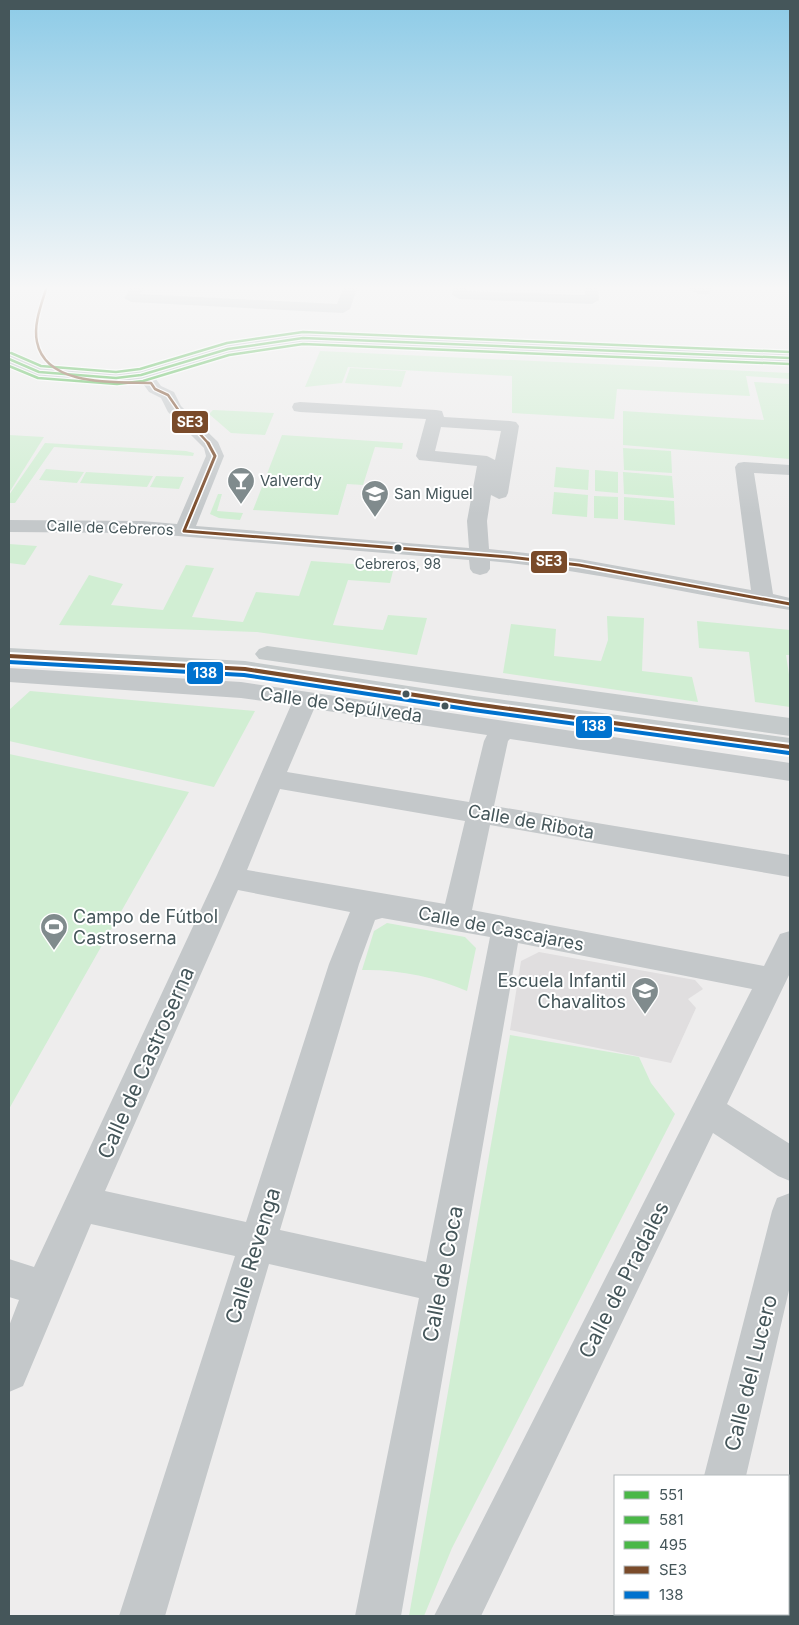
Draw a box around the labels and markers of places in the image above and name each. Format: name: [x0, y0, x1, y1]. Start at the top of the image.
bar icon: Valverdy: [226, 466, 256, 505]
place label: Valverdy: [260, 471, 322, 490]
school or university icon: San Miguel: [360, 479, 390, 518]
place label: San Miguel: [394, 484, 473, 503]
marker: Cebreros, 98: [393, 543, 403, 553]
place label: Cebreros, 98: [355, 555, 441, 572]
unlabelled marker: [401, 689, 411, 699]
unlabelled marker: [440, 701, 450, 711]
place label: Campo de Fútbol Castroserna: [73, 906, 218, 948]
sports icon: Campo de Fútbol Castroserna: [39, 912, 69, 951]
place label: Escuela Infantil Chavalitos: [498, 970, 626, 1012]
school or university icon: Escuela Infantil Chavalitos: [630, 976, 660, 1015]

